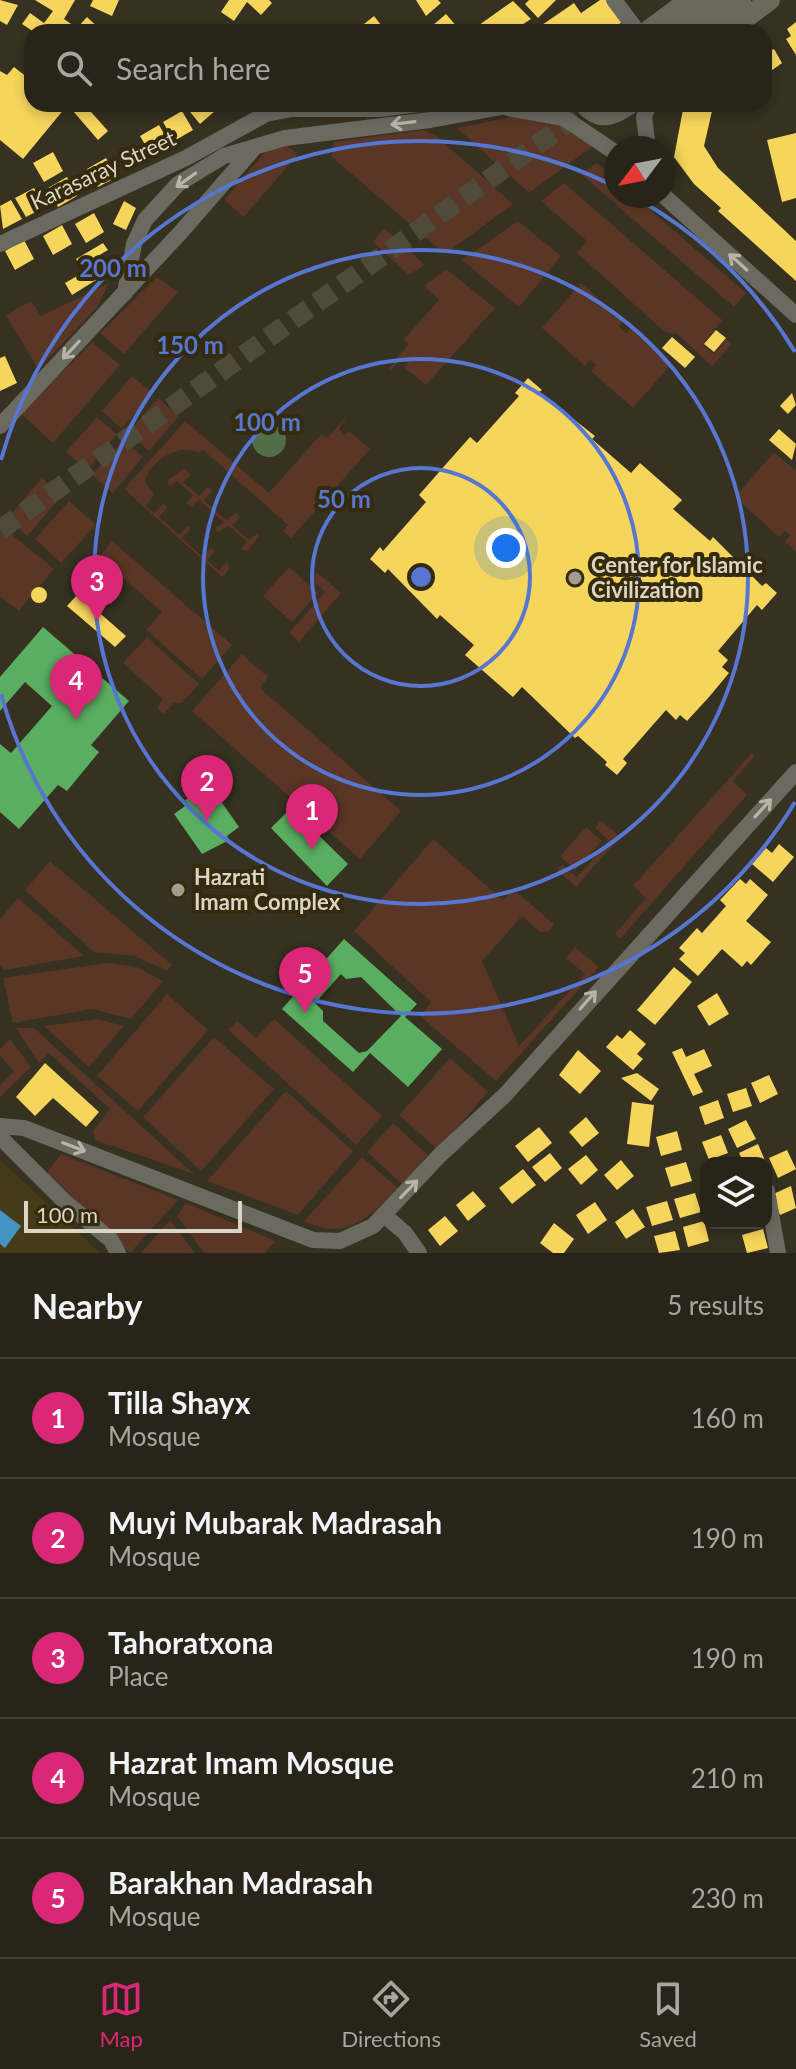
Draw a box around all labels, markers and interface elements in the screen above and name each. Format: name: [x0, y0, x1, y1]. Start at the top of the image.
search box: [24, 24, 772, 112]
icon: search: [52, 46, 96, 90]
text: Search here: [116, 50, 271, 86]
one-way arrow: [391, 116, 416, 131]
street label: Karasaray Street: [26, 124, 180, 215]
north arrow: [604, 136, 676, 208]
one-way arrow: [175, 172, 197, 188]
text: 200 m: [79, 253, 147, 282]
one-way arrow: [729, 254, 749, 272]
text: 150 m: [156, 330, 224, 359]
one-way arrow: [63, 339, 81, 359]
text: 100 m: [233, 407, 301, 436]
text: 50 m: [317, 484, 371, 513]
your location: [486, 528, 526, 568]
place label: Center for Islamic Civilization: [591, 551, 763, 603]
pin: 3: [71, 555, 123, 621]
centre of rings: [407, 563, 435, 591]
marker: Center for Islamic Civilization: [566, 569, 584, 587]
pin: 4: [50, 654, 102, 720]
pin: 2: [181, 755, 233, 821]
pin: 1: [286, 784, 338, 850]
one-way arrow: [754, 798, 773, 818]
place label: Hazrati Imam Complex: [194, 863, 341, 915]
marker: Hazrati Imam Complex: [169, 881, 187, 899]
pin: 5: [279, 947, 331, 1013]
one-way arrow: [579, 991, 597, 1011]
one-way arrow: [61, 1141, 86, 1155]
map controls: [700, 1157, 772, 1229]
button: layers: [700, 1157, 772, 1229]
one-way arrow: [400, 1179, 418, 1199]
scale bar: [24, 1197, 242, 1233]
text: 100 m: [36, 1201, 98, 1228]
text: Nearby: [32, 1285, 143, 1326]
text: 5 results: [667, 1289, 764, 1321]
text: Tilla Shayx: [108, 1384, 250, 1420]
text: 1: [50, 1402, 66, 1434]
text: 160 m: [691, 1402, 764, 1434]
text: Mosque: [108, 1420, 201, 1452]
text: Muyi Mubarak Madrasah: [108, 1504, 442, 1540]
text: 2: [50, 1522, 66, 1554]
text: 190 m: [691, 1522, 764, 1554]
text: Mosque: [108, 1540, 201, 1572]
text: Tahoratxona: [108, 1624, 274, 1660]
text: 3: [50, 1642, 66, 1674]
text: 190 m: [691, 1642, 764, 1674]
text: Place: [108, 1660, 169, 1692]
text: Hazrat Imam Mosque: [108, 1744, 394, 1780]
text: 4: [50, 1762, 66, 1794]
text: 210 m: [691, 1762, 764, 1794]
text: Mosque: [108, 1780, 201, 1812]
text: Barakhan Madrasah: [108, 1864, 373, 1900]
text: 5: [50, 1882, 66, 1914]
text: 230 m: [691, 1882, 764, 1914]
text: Mosque: [108, 1900, 201, 1932]
tab: Map: [99, 1977, 143, 2052]
tab: Directions: [342, 1977, 441, 2052]
tab: Saved: [639, 1977, 697, 2052]

